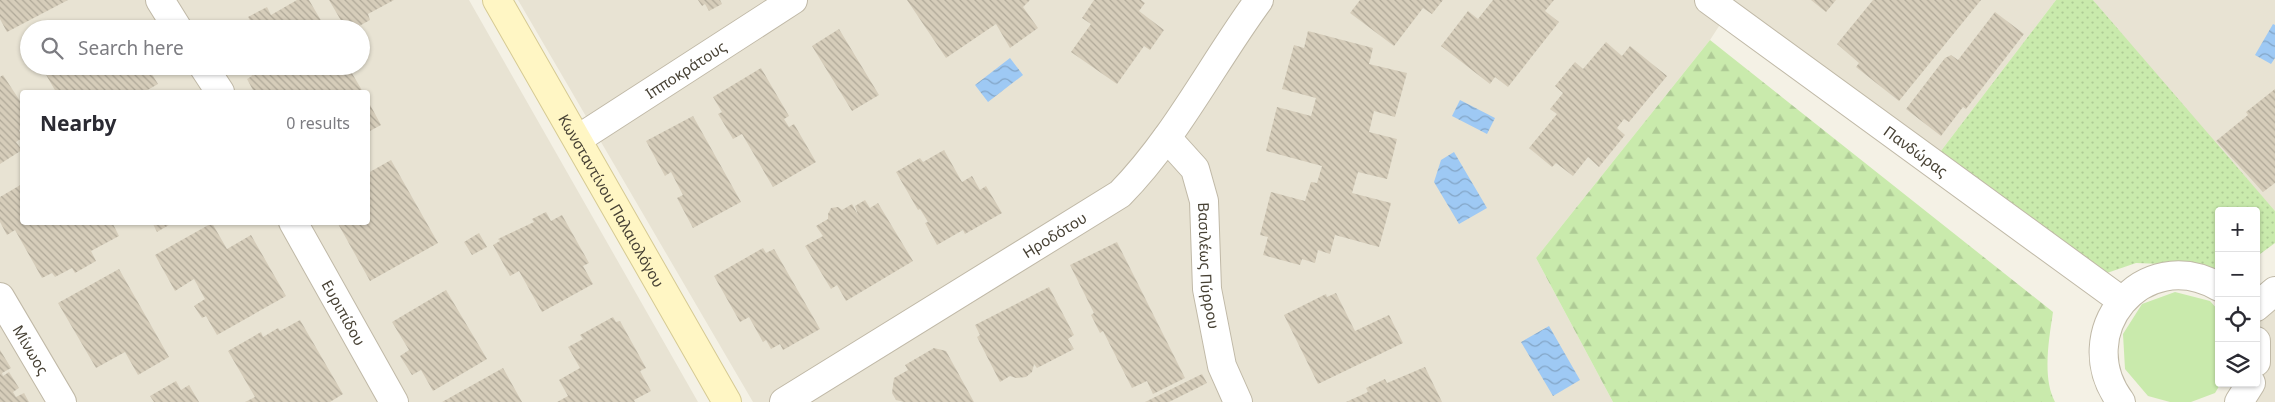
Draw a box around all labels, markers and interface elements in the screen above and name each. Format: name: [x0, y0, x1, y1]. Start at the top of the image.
search box: [20, 20, 370, 75]
icon: search: [38, 34, 66, 62]
text: Search here: [78, 35, 184, 61]
street label: Ιπποκράτους: [641, 36, 730, 103]
text: Nearby: [40, 109, 116, 137]
street label: Κωνσταντίνου Παλαιολόγου: [554, 110, 669, 291]
text: 0 results: [286, 112, 350, 134]
street label: Πανδώρας: [1880, 121, 1952, 181]
street label: Βασιλέως Πύρρου: [1194, 202, 1225, 331]
street label: Ηροδότου: [1018, 207, 1090, 262]
map controls: [2215, 207, 2260, 387]
button: +: [2215, 207, 2260, 252]
button: −: [2215, 252, 2260, 297]
street label: Ευριπίδου: [317, 276, 370, 349]
button: locate: [2215, 297, 2260, 342]
street label: Μίνωος: [9, 321, 53, 378]
button: layers: [2215, 342, 2260, 387]

